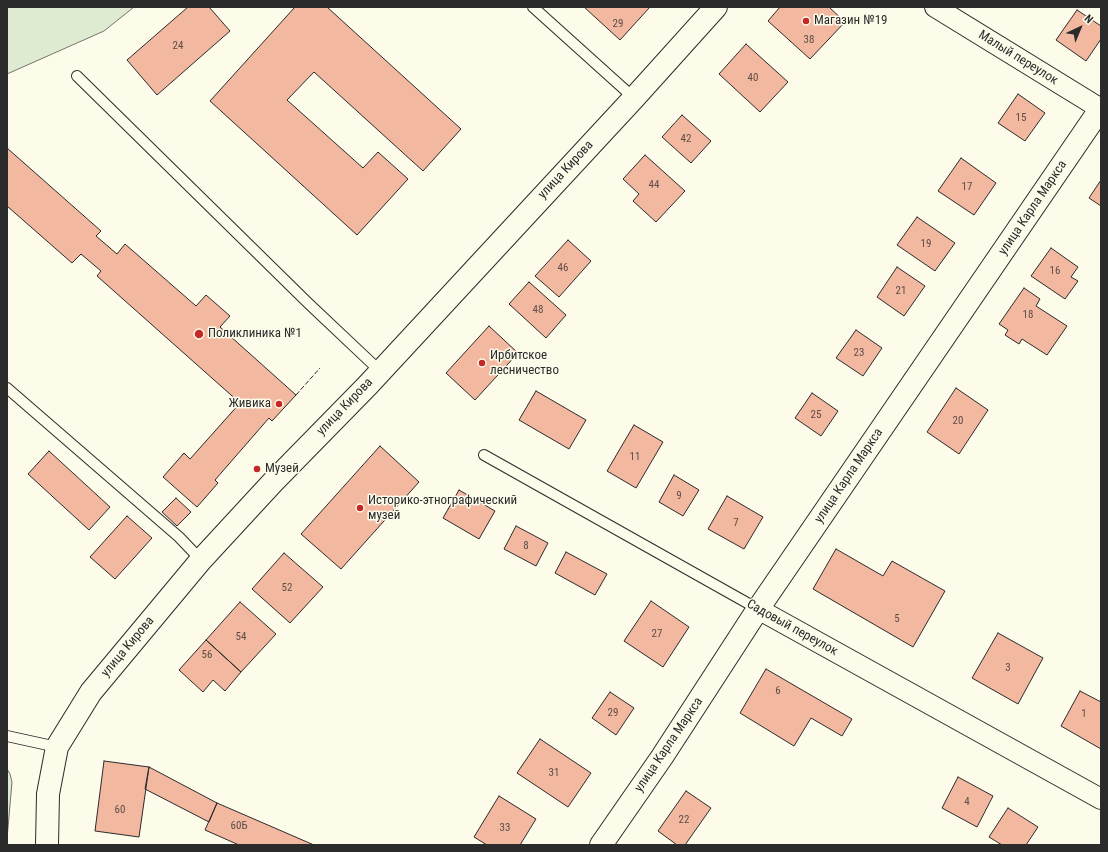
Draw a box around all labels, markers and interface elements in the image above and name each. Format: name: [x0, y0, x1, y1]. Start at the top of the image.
north arrow: [1060, 8, 1100, 48]
text: N: [1082, 12, 1096, 26]
place label: Магазин №19: [814, 13, 887, 29]
marker: Магазин №19: [801, 16, 811, 26]
house number: 29: [613, 17, 623, 31]
street label: Малый переулок: [975, 27, 1061, 89]
house number: 38: [804, 33, 814, 47]
house number: 24: [173, 39, 183, 53]
house number: 40: [748, 71, 758, 85]
house number: 15: [1016, 111, 1026, 125]
house number: 42: [681, 132, 691, 146]
street label: улица Кирова: [535, 138, 597, 202]
street label: улица Карла Маркса: [996, 158, 1070, 258]
house number: 44: [649, 178, 659, 192]
house number: 17: [962, 180, 972, 194]
house number: 19: [921, 237, 931, 251]
house number: 46: [558, 261, 568, 275]
house number: 16: [1050, 264, 1060, 278]
house number: 21: [896, 284, 906, 298]
house number: 48: [533, 303, 543, 317]
house number: 18: [1023, 308, 1033, 322]
place label: Поликлиника №1: [208, 326, 302, 342]
marker: Поликлиника №1: [193, 328, 205, 340]
house number: 23: [854, 346, 864, 360]
place label: Ирбитское лесничество: [490, 348, 559, 379]
marker: Ирбитское лесничество: [477, 358, 487, 368]
street label: улица Кирова: [314, 375, 376, 439]
place label: Живика: [228, 396, 271, 412]
marker: Живика: [274, 399, 284, 409]
house number: 25: [811, 408, 821, 422]
house number: 20: [953, 414, 963, 428]
street label: улица Карла Маркса: [812, 426, 886, 526]
house number: 11: [630, 450, 640, 464]
place label: Музей: [265, 461, 299, 477]
marker: Музей: [252, 464, 262, 474]
house number: 9: [676, 489, 682, 503]
place label: Историко-этнографический музей: [368, 493, 517, 524]
marker: Историко-этнографический музей: [355, 503, 365, 513]
house number: 7: [733, 516, 739, 530]
house number: 8: [523, 539, 529, 553]
house number: 52: [282, 581, 292, 595]
street label: Садовый переулок: [744, 597, 840, 659]
house number: 5: [894, 612, 900, 626]
street label: улица Кирова: [98, 614, 158, 680]
house number: 27: [652, 627, 662, 641]
house number: 54: [236, 630, 246, 644]
house number: 56: [202, 648, 212, 662]
house number: 3: [1005, 661, 1011, 675]
house number: 6: [775, 684, 781, 698]
street label: улица Карла Маркса: [632, 695, 706, 795]
house number: 29: [608, 706, 618, 720]
house number: 1: [1081, 707, 1087, 721]
house number: 31: [549, 766, 559, 780]
house number: 4: [964, 795, 970, 809]
house number: 60: [115, 803, 125, 817]
house number: 22: [679, 813, 689, 827]
house number: 60Б: [231, 819, 247, 833]
house number: 33: [500, 821, 510, 835]

